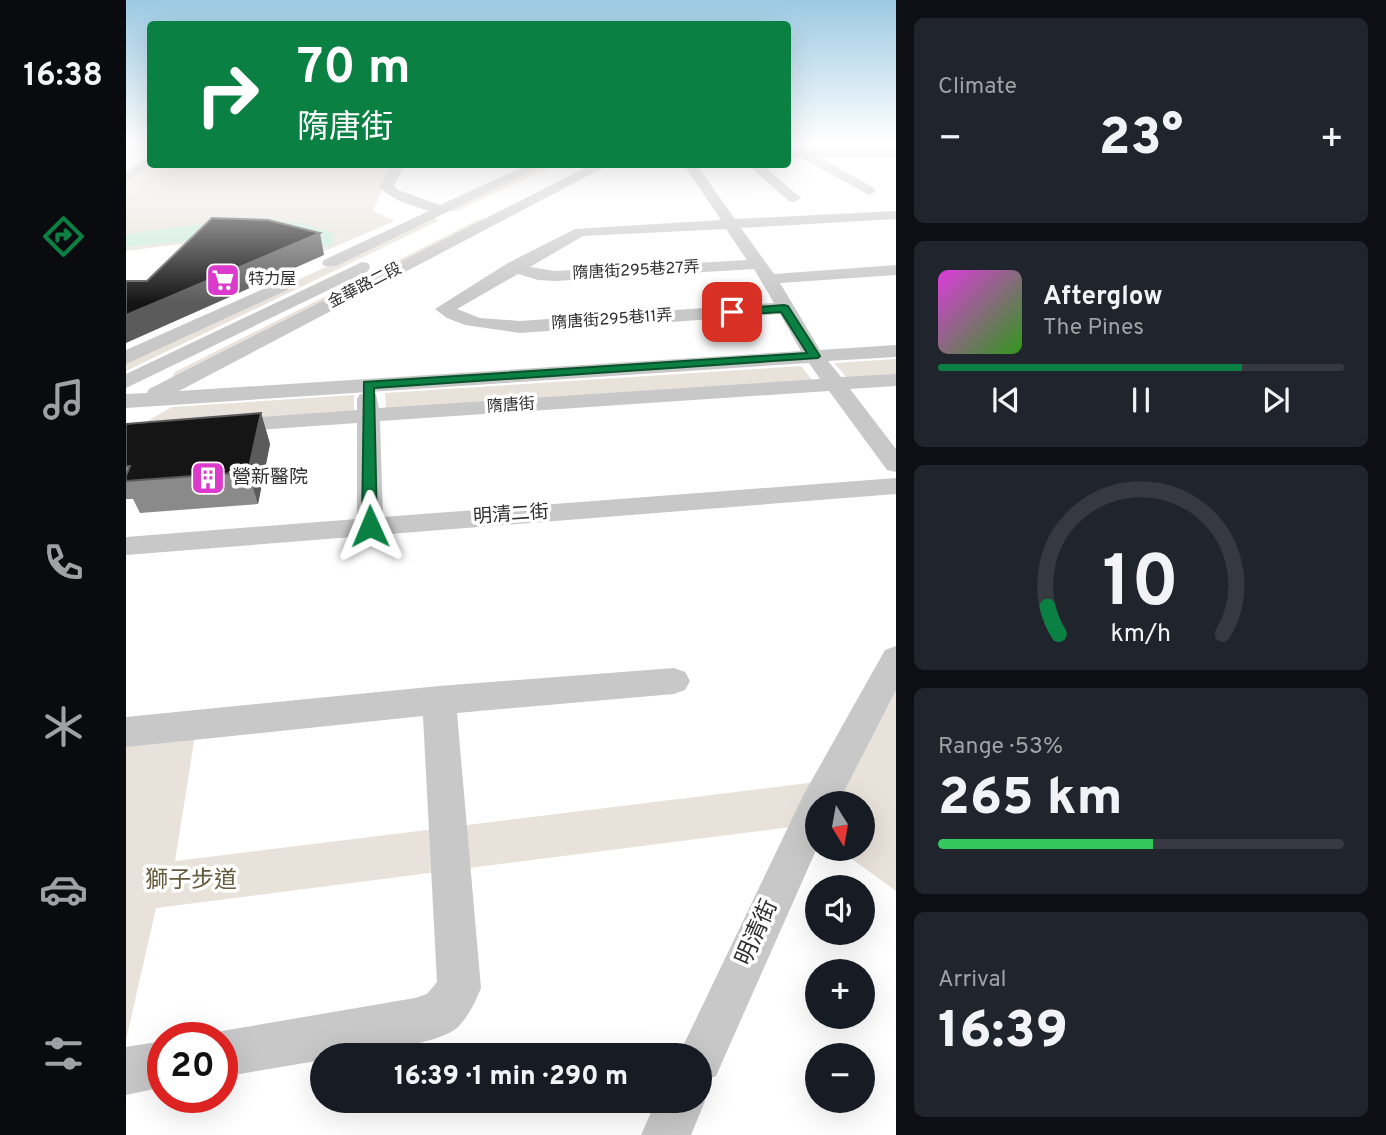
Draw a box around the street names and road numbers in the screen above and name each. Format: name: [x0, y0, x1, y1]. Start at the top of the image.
street label: 隋唐街295巷27弄: [572, 258, 700, 284]
street label: 金華路二段: [325, 259, 405, 313]
street label: 隋唐街295巷11弄: [551, 306, 673, 334]
street label: 隋唐街: [486, 394, 536, 418]
street label: 明清二街: [472, 500, 550, 530]
street label: 明清街: [731, 896, 785, 970]

